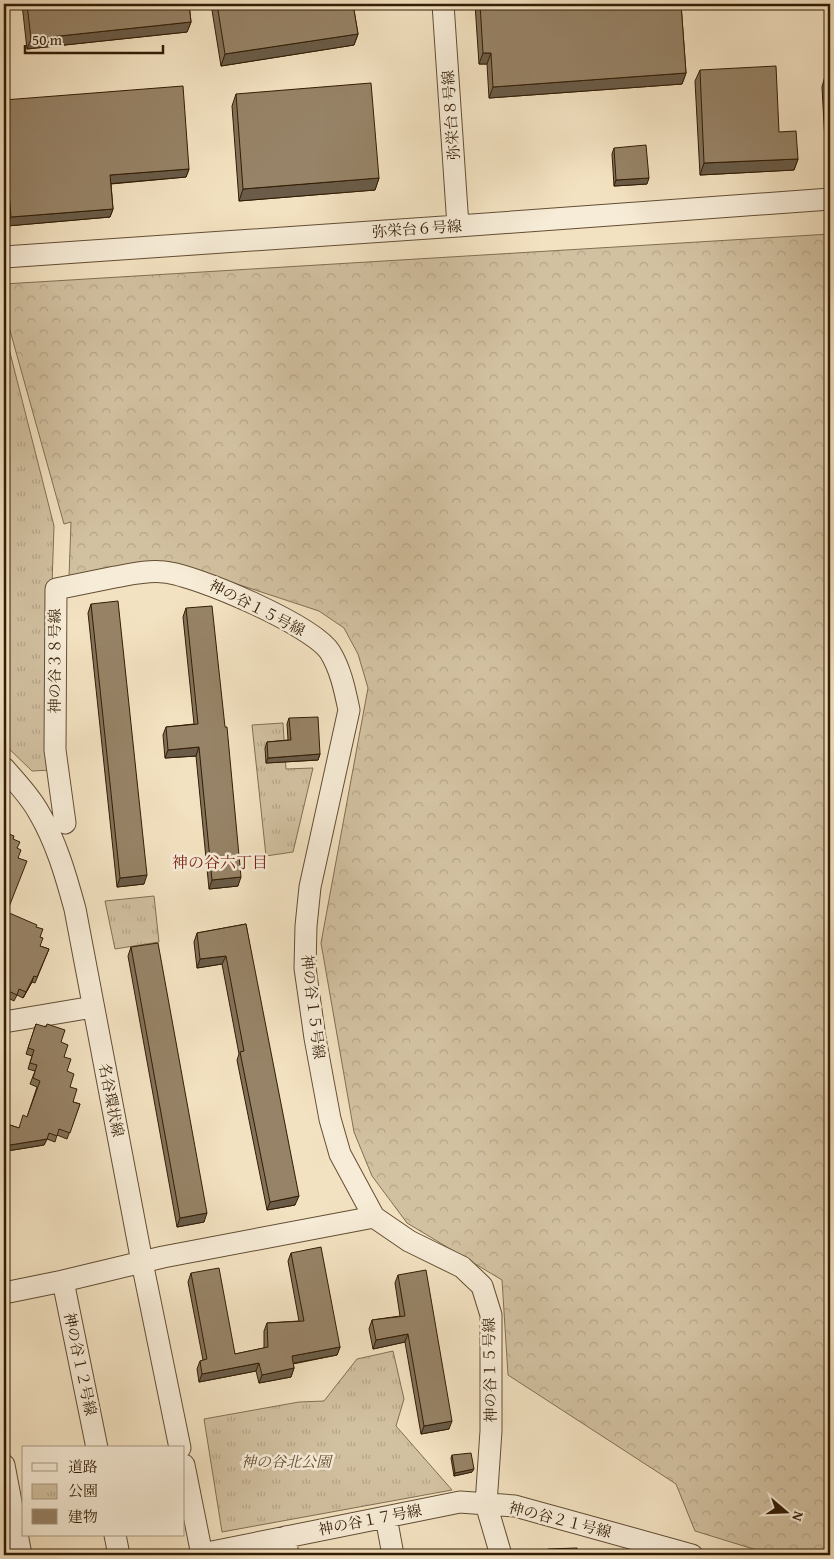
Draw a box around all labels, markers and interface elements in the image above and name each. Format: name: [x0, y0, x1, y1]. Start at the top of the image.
scale bar: [25, 22, 162, 54]
text: 50 m: [32, 29, 63, 50]
street label: 弥栄台８号線: [437, 69, 464, 161]
street label: 弥栄台６号線: [371, 215, 463, 242]
street label: 神の谷１５号線: [206, 574, 309, 641]
street label: 神の谷３８号線: [44, 608, 65, 714]
district label: 神の谷六丁目: [172, 850, 268, 874]
street label: 神の谷１５号線: [297, 954, 330, 1060]
street label: 名谷環状線: [94, 1061, 129, 1139]
street label: 神の谷１２号線: [59, 1310, 102, 1417]
street label: 神の谷１５号線: [478, 1317, 501, 1423]
legend: [22, 1446, 185, 1536]
park label: 神の谷北公園: [241, 1451, 334, 1472]
text: 道路: [68, 1456, 98, 1477]
text: 公園: [68, 1480, 98, 1501]
north arrow: [762, 1486, 812, 1536]
street label: 神の谷２１号線: [507, 1497, 614, 1542]
street label: 神の谷１７号線: [316, 1499, 423, 1540]
text: 建物: [68, 1506, 98, 1527]
text: N: [787, 1509, 809, 1525]

